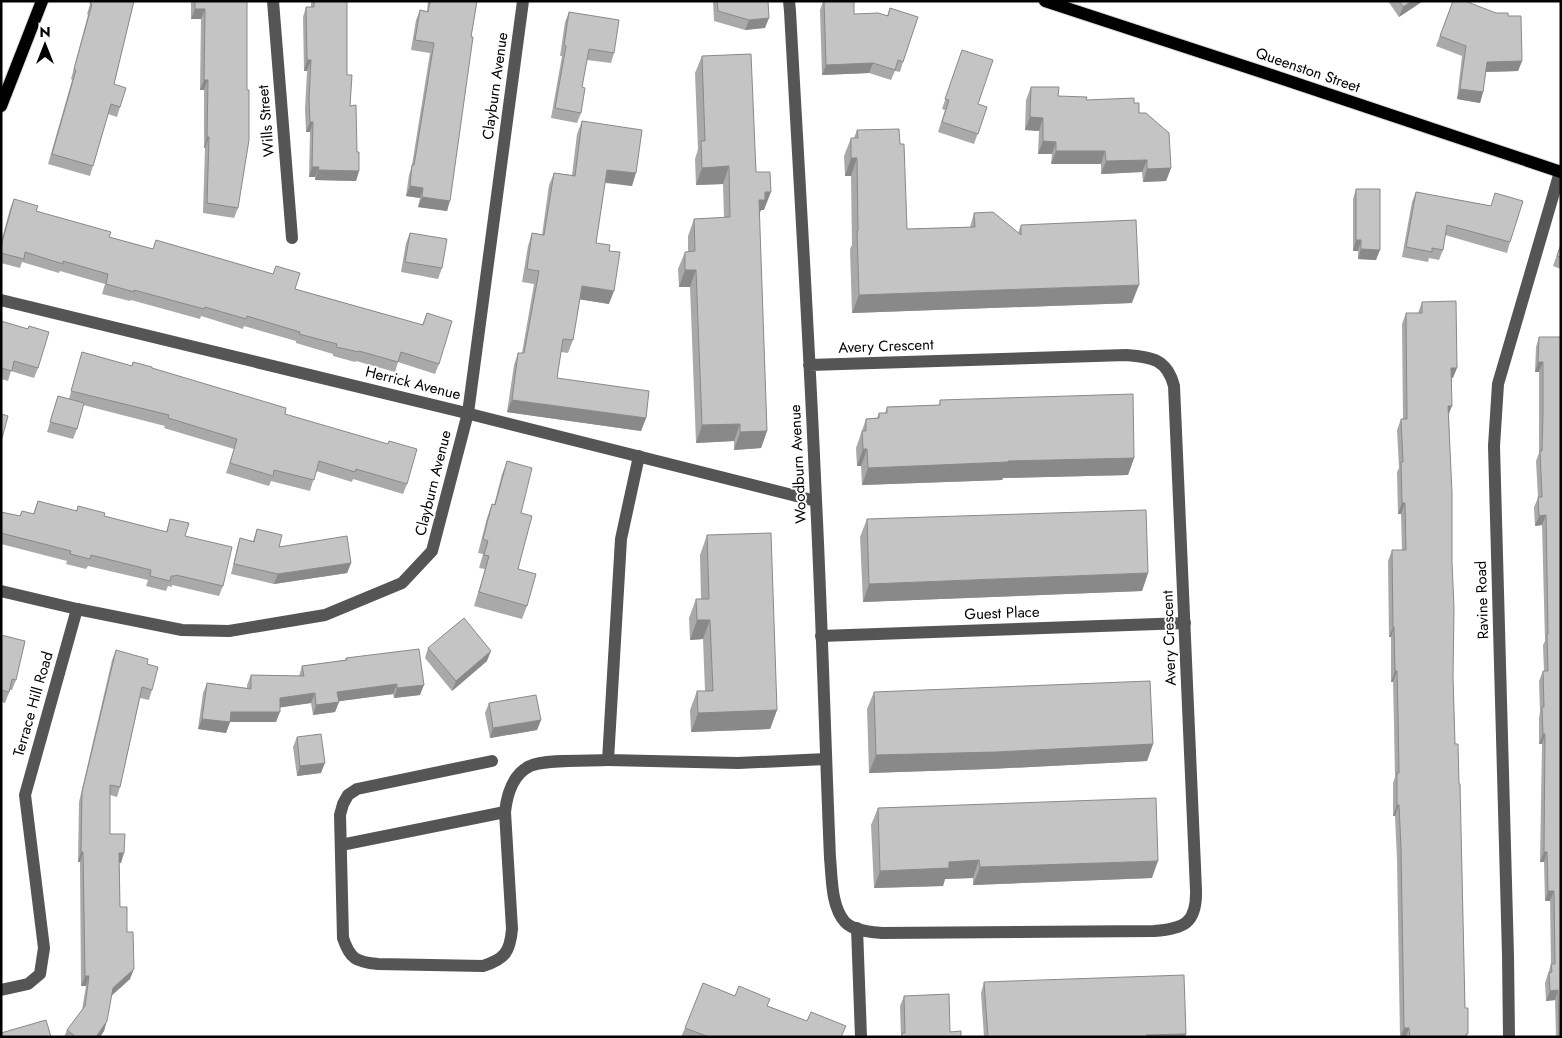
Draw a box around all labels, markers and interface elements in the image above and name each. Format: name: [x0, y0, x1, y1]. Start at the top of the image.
north arrow: [20, 20, 70, 70]
text: N: [39, 22, 51, 42]
street label: Clayburn Avenue: [477, 31, 513, 141]
street label: Queenston Street: [1253, 42, 1364, 98]
street label: Wills Street: [252, 84, 280, 158]
street label: Avery Crescent: [838, 333, 934, 359]
street label: Herrick Avenue: [363, 361, 463, 406]
street label: Woodburn Avenue: [784, 404, 812, 524]
street label: Clayburn Avenue: [409, 428, 457, 538]
street label: Ravine Road: [1470, 560, 1494, 640]
street label: Avery Crescent: [1156, 590, 1182, 686]
street label: Guest Place: [964, 601, 1040, 625]
street label: Terrace Hill Road: [7, 649, 59, 759]

